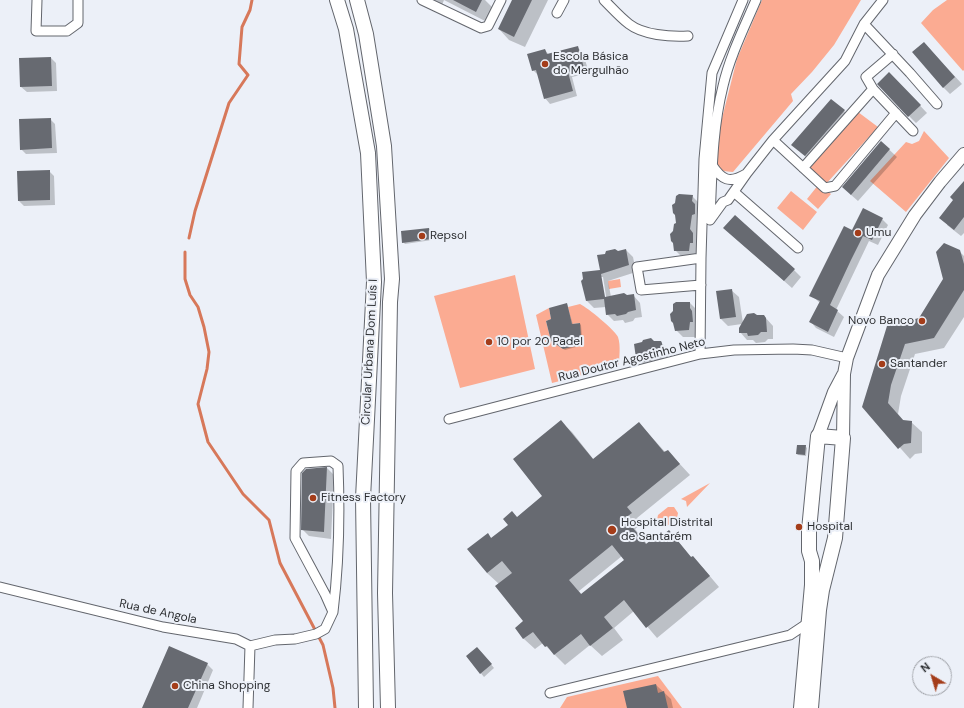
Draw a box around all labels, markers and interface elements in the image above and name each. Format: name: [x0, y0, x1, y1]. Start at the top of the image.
place label: Escola Básica do Mergulhão: [553, 50, 629, 78]
marker: Escola Básica do Mergulhão: [540, 59, 550, 69]
place label: Umu: [866, 226, 891, 240]
marker: Umu: [853, 228, 863, 238]
place label: Repsol: [430, 229, 467, 243]
marker: Repsol: [417, 231, 427, 241]
street label: Circular Urbana Dom Luís I: [359, 279, 381, 425]
place label: Novo Banco: [848, 314, 914, 328]
marker: Novo Banco: [917, 316, 927, 326]
place label: 10 por 20 Padel: [497, 335, 583, 349]
street label: Rua Doutor Agostinho Neto: [557, 335, 707, 385]
marker: 10 por 20 Padel: [484, 337, 494, 347]
place label: Santander: [890, 357, 947, 371]
marker: Santander: [877, 359, 887, 369]
place label: Fitness Factory: [321, 491, 406, 505]
marker: Fitness Factory: [308, 493, 318, 503]
place label: Hospital Distrital de Santarém: [621, 516, 713, 544]
place label: Hospital: [807, 520, 853, 534]
marker: Hospital: [794, 522, 804, 532]
marker: Hospital Distrital de Santarém: [606, 524, 618, 536]
street label: Rua de Angola: [118, 597, 198, 627]
north arrow: [912, 656, 952, 696]
text: N: [918, 659, 933, 675]
place label: China Shopping: [183, 679, 270, 693]
marker: China Shopping: [170, 681, 180, 691]

